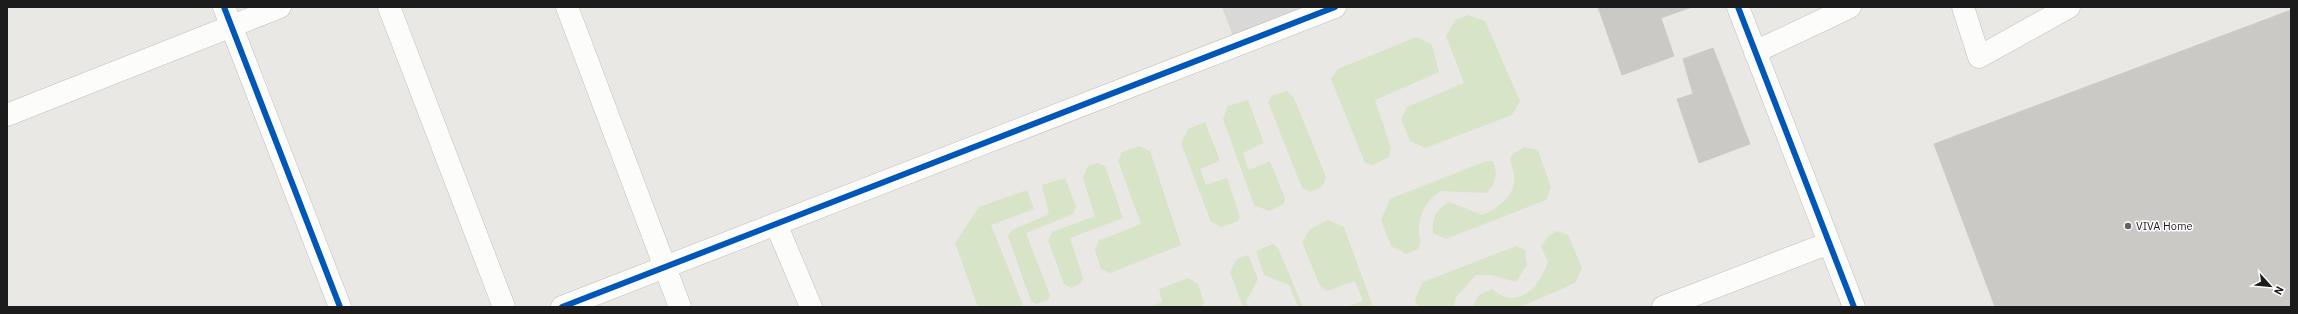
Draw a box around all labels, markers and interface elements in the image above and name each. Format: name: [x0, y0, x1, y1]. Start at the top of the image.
place label: VIVA Home: [2136, 219, 2193, 233]
marker: VIVA Home: [2123, 221, 2133, 231]
north arrow: [2250, 266, 2290, 306]
text: N: [2271, 284, 2287, 297]

